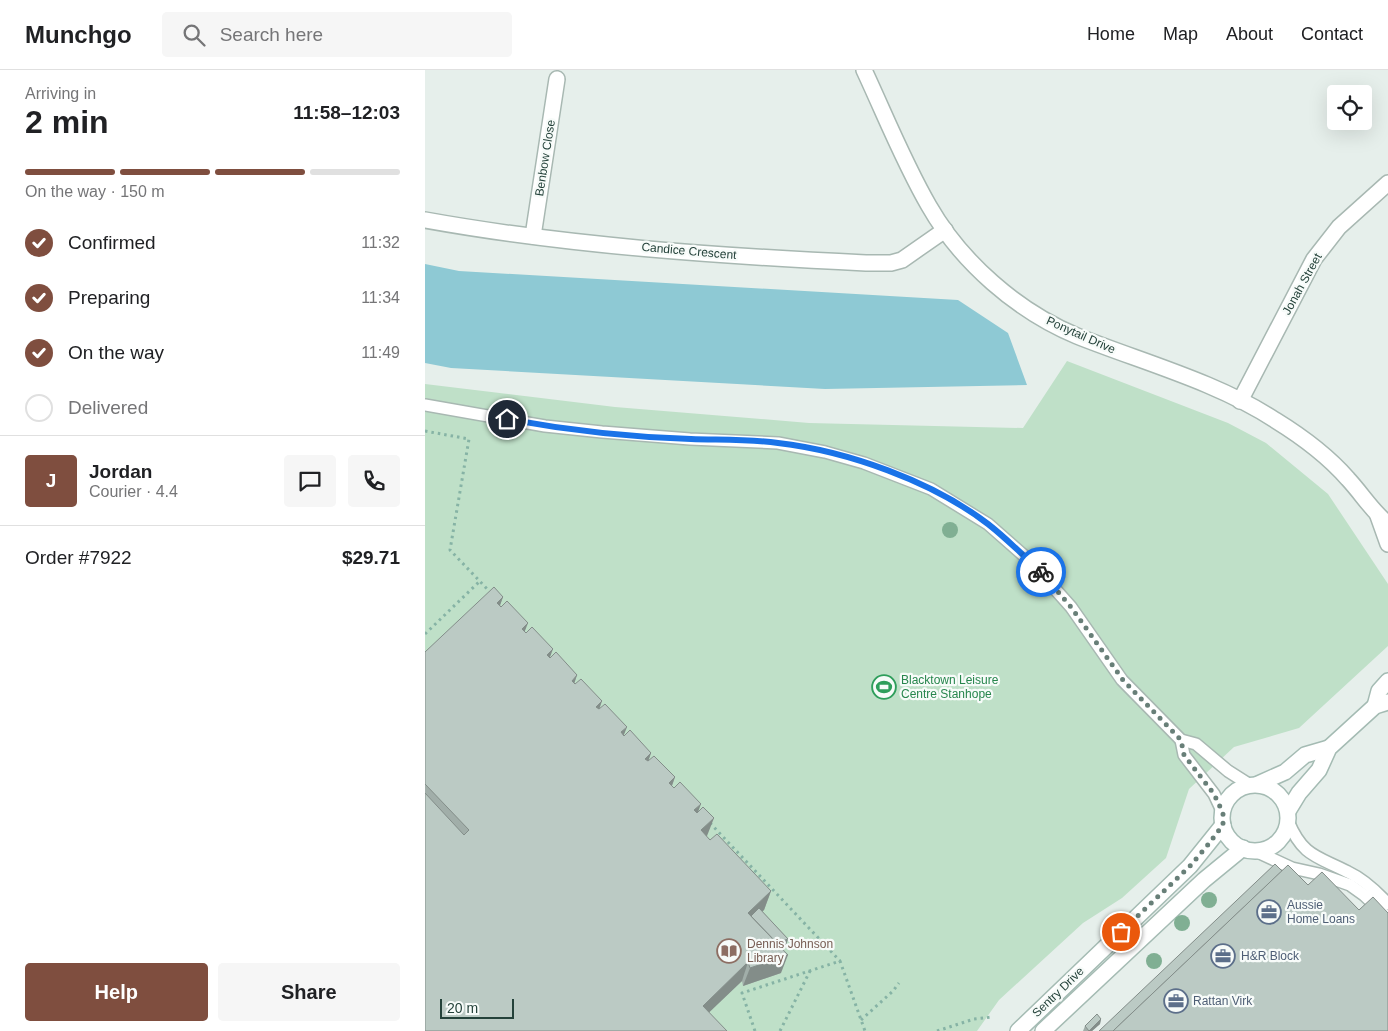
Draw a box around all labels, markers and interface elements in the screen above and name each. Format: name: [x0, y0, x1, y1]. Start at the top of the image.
search box: [162, 12, 512, 57]
text: Munchgo: [25, 21, 132, 48]
icon: search: [180, 21, 208, 49]
text: Search here: [220, 24, 323, 45]
text: Home: [1087, 24, 1135, 44]
text: Map: [1163, 24, 1198, 44]
text: About: [1226, 24, 1273, 44]
text: Contact: [1301, 24, 1363, 44]
text: Arriving in: [25, 85, 96, 102]
map controls: [1327, 85, 1372, 130]
button: locate: [1327, 85, 1372, 130]
text: 11:58–12:03: [293, 102, 400, 123]
text: 2 min: [25, 104, 109, 140]
street label: Benbow Close: [532, 118, 558, 197]
text: On the way · 150 m: [25, 183, 165, 200]
icon: check: [25, 229, 53, 257]
text: Confirmed: [68, 232, 156, 253]
text: 11:32: [361, 234, 400, 251]
street label: Candice Crescent: [641, 240, 738, 262]
street label: Jonah Street: [1279, 250, 1325, 317]
icon: check: [25, 284, 53, 312]
text: Preparing: [68, 287, 150, 308]
text: 11:34: [361, 289, 400, 306]
street label: Ponytail Drive: [1044, 314, 1118, 357]
icon: check: [25, 339, 53, 367]
text: On the way: [68, 342, 164, 363]
text: 11:49: [361, 344, 400, 361]
text: Delivered: [68, 397, 148, 418]
pin: [486, 398, 528, 440]
icon: home: [493, 405, 521, 433]
button: chat: [284, 455, 336, 507]
button: phone: [348, 455, 400, 507]
text: Jordan: [89, 461, 152, 482]
text: J: [46, 470, 56, 491]
text: Courier · 4.4: [89, 483, 178, 500]
text: Order #7922: [25, 547, 132, 568]
text: $29.71: [342, 547, 400, 568]
courier: [1016, 547, 1066, 597]
icon: bike: [1027, 558, 1055, 586]
place label: Blacktown Leisure Centre Stanhope: [901, 673, 999, 701]
sports icon: Blacktown Leisure Centre Stanhope: [871, 674, 897, 700]
place label: Aussie Home Loans: [1287, 898, 1355, 926]
office icon: Aussie Home Loans: [1256, 899, 1282, 925]
pin: [1100, 911, 1142, 953]
icon: bag: [1107, 918, 1135, 946]
place label: Dennis Johnson Library: [747, 937, 833, 965]
library icon: Dennis Johnson Library: [716, 938, 742, 964]
office icon: H&R Block: [1210, 943, 1236, 969]
place label: H&R Block: [1241, 949, 1300, 963]
button: Help: [25, 963, 208, 1021]
button: Share: [218, 963, 400, 1021]
street label: Sentry Drive: [1029, 964, 1087, 1020]
office icon: Rattan Virk: [1163, 988, 1189, 1014]
place label: Rattan Virk: [1193, 994, 1253, 1008]
scale bar: [440, 996, 514, 1019]
text: 20 m: [447, 1000, 478, 1016]

